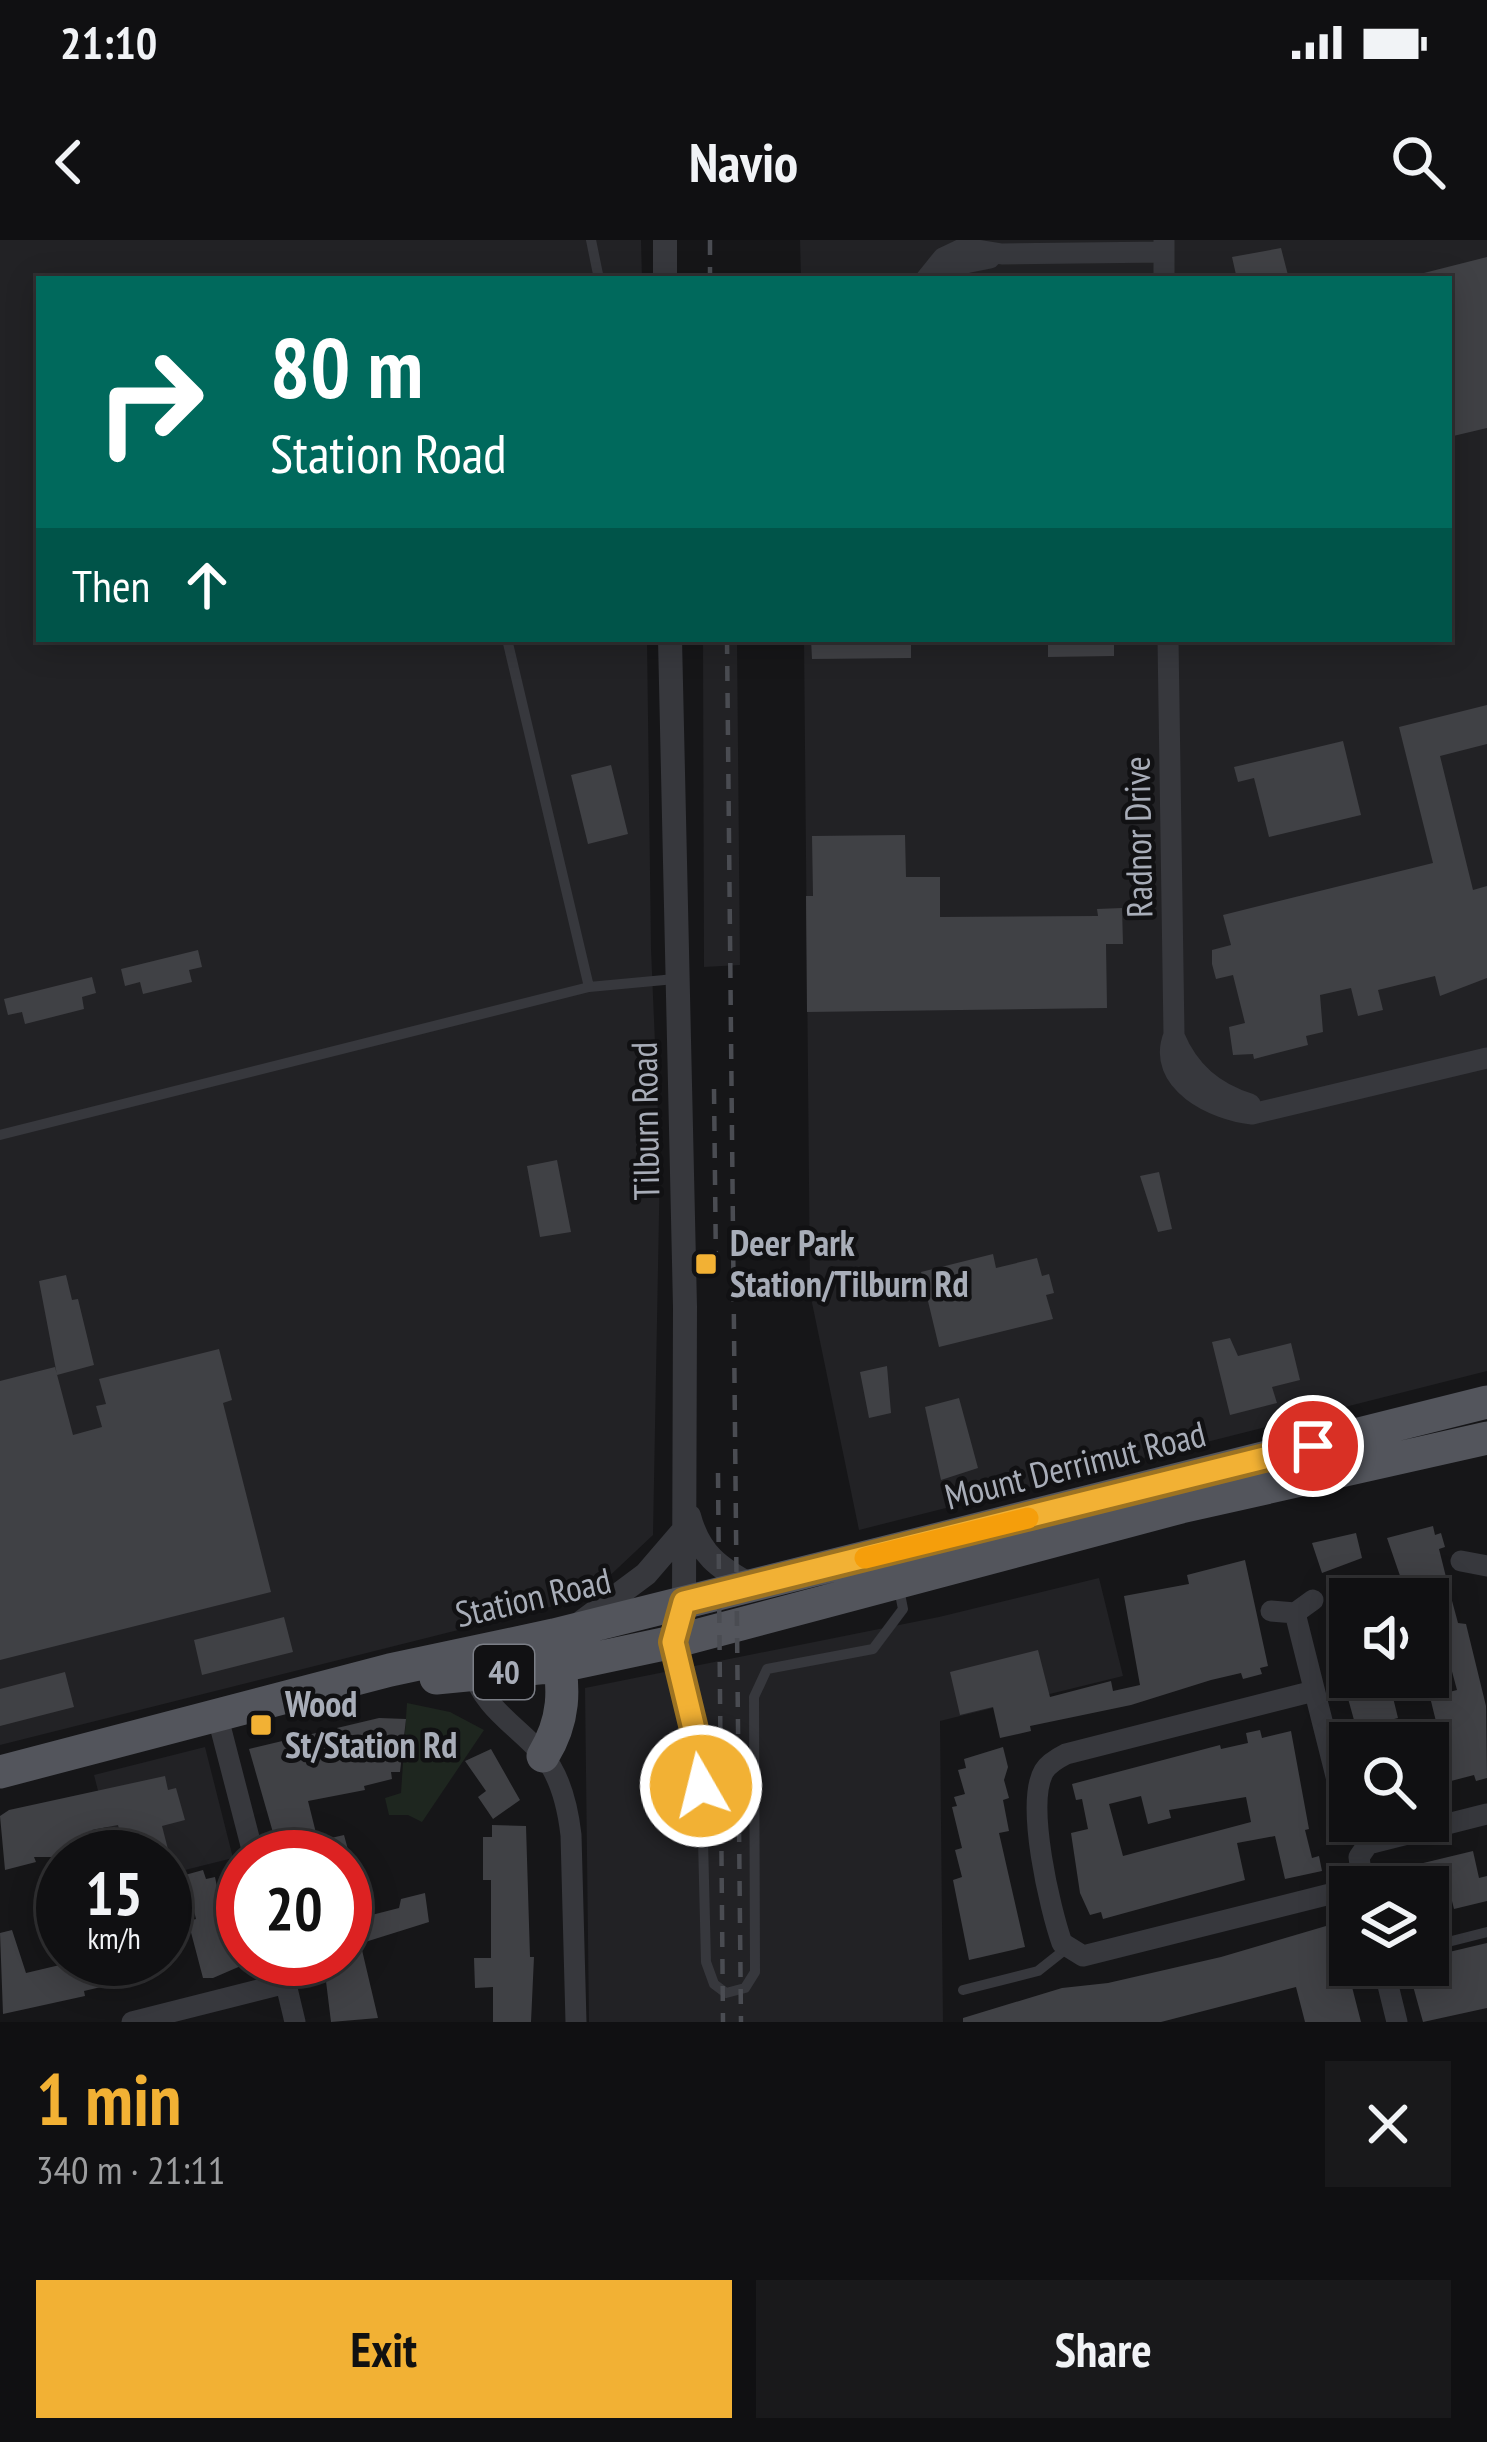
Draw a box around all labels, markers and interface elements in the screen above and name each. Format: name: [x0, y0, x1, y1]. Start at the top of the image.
text: 21:10: [60, 13, 157, 71]
text: Navio: [689, 127, 798, 197]
icon: back: [36, 129, 102, 195]
icon: search: [1385, 129, 1451, 195]
text: 80 m: [270, 312, 423, 421]
icon: right: [72, 324, 228, 480]
text: Station Road: [270, 418, 507, 488]
icon: ahead: [174, 552, 240, 618]
text: Then: [72, 556, 150, 614]
street label: Radnor Drive: [1113, 756, 1162, 918]
street label: Tilburn Road: [620, 1041, 669, 1201]
place label: Deer Park Station/Tilburn Rd: [730, 1219, 969, 1307]
marker: Deer Park Station/Tilburn Rd: [693, 1251, 719, 1277]
pin: [1262, 1395, 1364, 1497]
street label: Mount Derrimut Road: [940, 1409, 1210, 1520]
icon: arrive: [1280, 1413, 1346, 1479]
street label: Station Road: [451, 1556, 615, 1637]
map controls: [1329, 1578, 1449, 1986]
button: sound: [1329, 1578, 1449, 1698]
road number: 40: [474, 1645, 534, 1699]
place label: Wood St/Station Rd: [284, 1680, 457, 1768]
marker: Wood St/Station Rd: [248, 1712, 274, 1738]
button: search: [1329, 1722, 1449, 1842]
position arrow: [638, 1723, 764, 1849]
speed limit sign: 20: [216, 1830, 372, 1986]
text: 15: [85, 1854, 143, 1932]
button: layers: [1329, 1866, 1449, 1986]
text: km/h: [87, 1918, 141, 1957]
text: 1 min: [36, 2052, 181, 2145]
button: close: [1325, 2061, 1451, 2187]
text: 340 m · 21:11: [36, 2144, 225, 2195]
button: Exit: [36, 2280, 732, 2418]
button: Share: [756, 2280, 1451, 2418]

